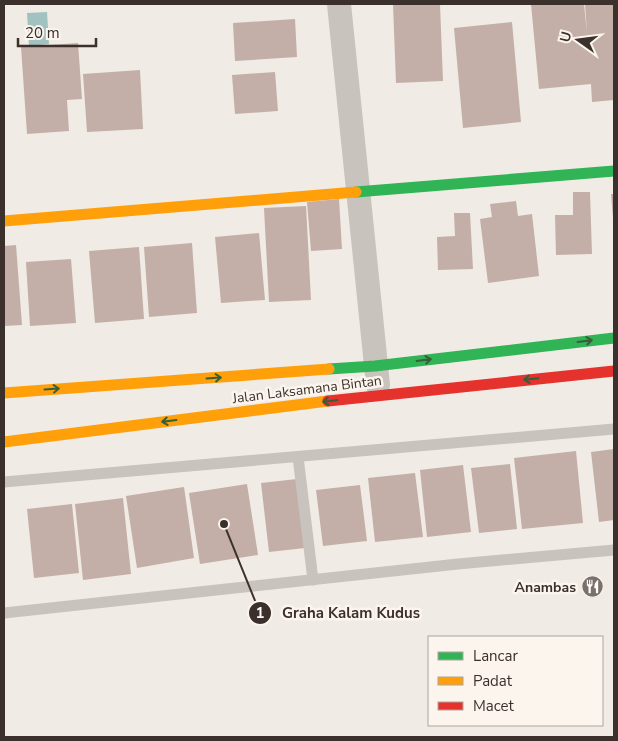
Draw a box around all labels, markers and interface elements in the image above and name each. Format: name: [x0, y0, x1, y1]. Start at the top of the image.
scale bar: [18, 15, 95, 47]
north arrow: [553, 15, 603, 65]
text: 20 m: [25, 23, 60, 43]
text: U: [555, 30, 576, 44]
one-way arrow: [577, 336, 593, 346]
one-way arrow: [415, 355, 431, 365]
street label: Jalan Laksamana Bintan: [230, 371, 383, 408]
one-way arrow: [206, 373, 222, 382]
one-way arrow: [523, 375, 539, 384]
one-way arrow: [44, 385, 60, 394]
one-way arrow: [323, 396, 339, 406]
one-way arrow: [161, 416, 177, 426]
restaurant icon: Anambas: [580, 575, 604, 599]
place label: Anambas: [515, 578, 576, 597]
callout: Graha Kalam Kudus: [247, 598, 430, 628]
text: 1: [255, 603, 265, 623]
text: Graha Kalam Kudus: [282, 603, 420, 623]
legend: [428, 636, 603, 726]
text: Lancar: [473, 646, 518, 666]
text: Padat: [473, 671, 513, 691]
text: Macet: [473, 696, 515, 716]

